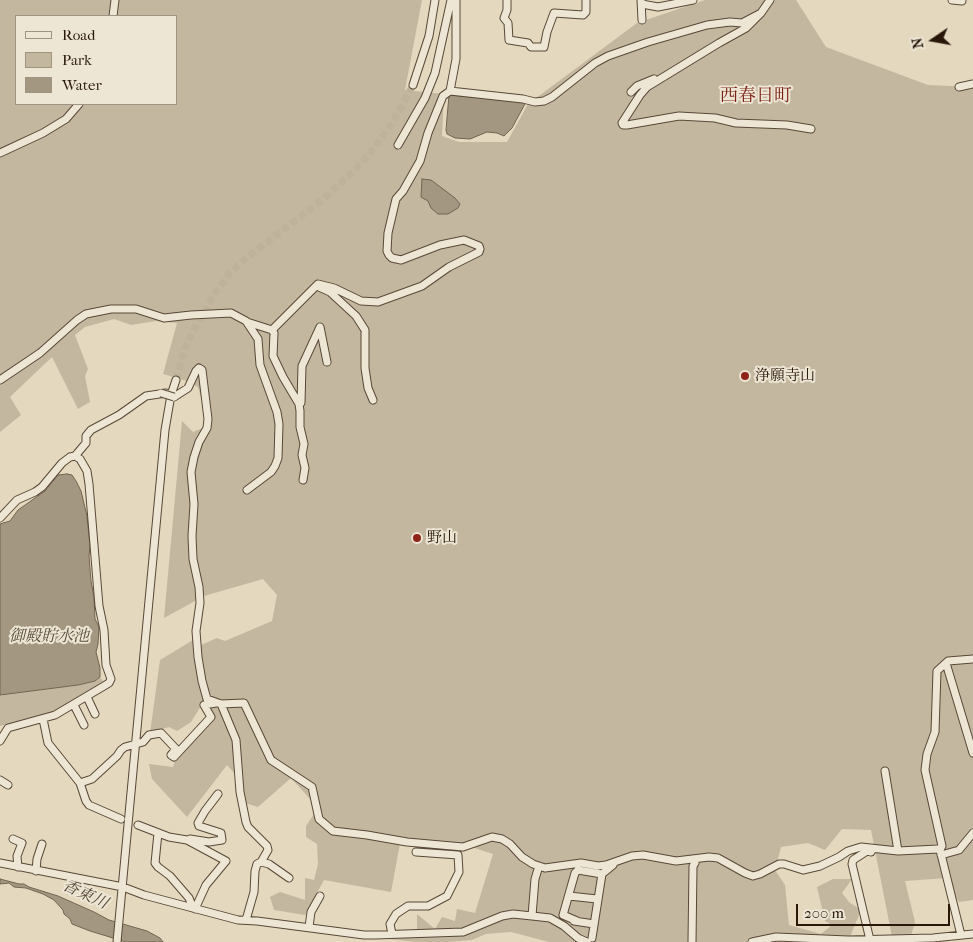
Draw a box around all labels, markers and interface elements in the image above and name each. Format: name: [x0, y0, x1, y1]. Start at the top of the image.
legend: [15, 15, 178, 105]
north arrow: [908, 15, 958, 65]
text: Road: [62, 26, 95, 44]
text: N: [908, 36, 927, 50]
text: Park: [62, 51, 92, 69]
text: Water: [62, 76, 102, 94]
district label: 西春日町: [720, 86, 792, 108]
place label: 浄願寺山: [755, 367, 815, 385]
marker: 浄願寺山: [739, 370, 751, 382]
place label: 野山: [427, 529, 457, 547]
marker: 野山: [411, 532, 423, 544]
water label: 御殿貯水池: [9, 627, 89, 647]
water label: 香東川: [59, 876, 111, 914]
scale bar: [798, 894, 952, 926]
text: 200 m: [804, 904, 844, 922]

